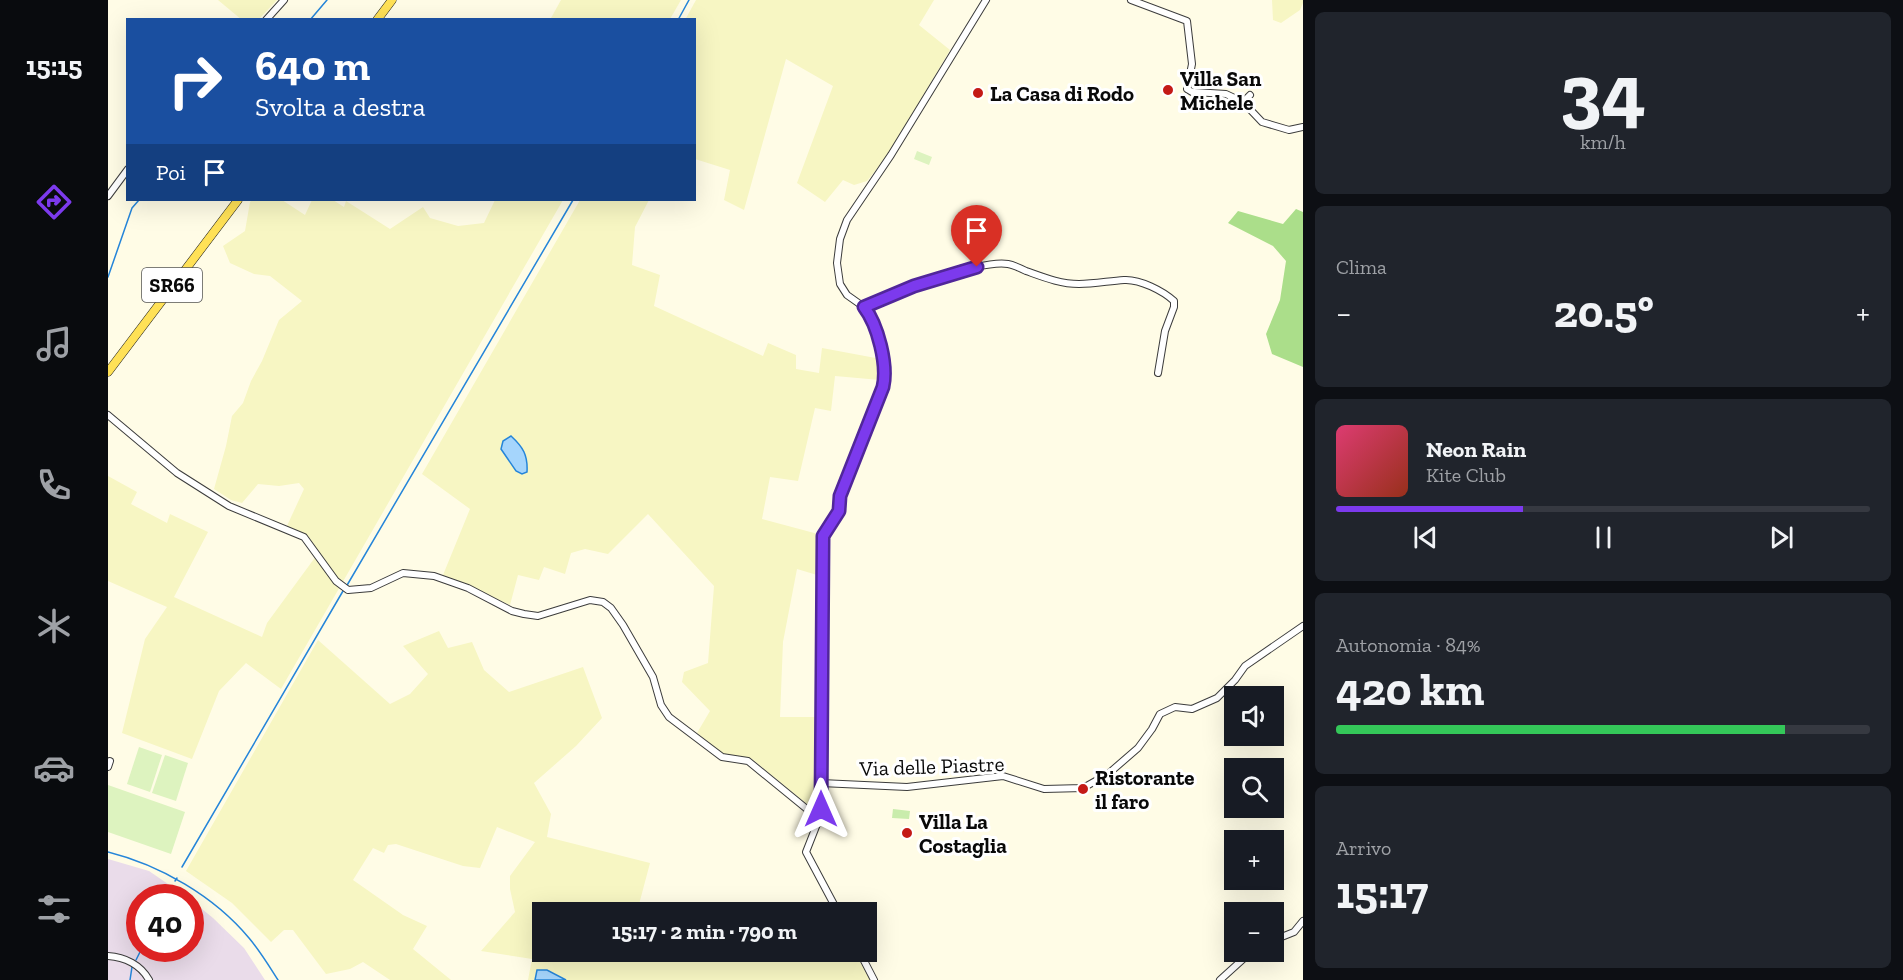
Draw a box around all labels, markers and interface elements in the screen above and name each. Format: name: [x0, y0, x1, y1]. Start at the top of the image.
text: 640 m: [255, 40, 370, 91]
icon: right: [156, 42, 234, 120]
text: 34: [1560, 44, 1646, 138]
text: 15:15: [26, 50, 82, 82]
place label: Villa San Michele: [1180, 66, 1262, 115]
place label: La Casa di Rodo: [990, 81, 1134, 106]
marker: Villa San Michele: [1161, 83, 1175, 97]
marker: La Casa di Rodo: [971, 86, 985, 100]
text: Svolta a destra: [255, 91, 426, 123]
text: km/h: [1580, 130, 1626, 154]
icon: arrive: [198, 156, 231, 189]
text: Poi: [156, 159, 186, 186]
icon: directions: [33, 181, 75, 223]
pin: [951, 205, 1002, 267]
icon: arrive: [960, 214, 993, 247]
text: Clima: [1336, 255, 1387, 279]
road number: SR66: [142, 268, 202, 302]
text: 20.5°: [1554, 285, 1654, 339]
text: −: [1336, 293, 1351, 332]
text: +: [1856, 293, 1870, 332]
icon: music: [33, 323, 75, 365]
text: Neon Rain: [1426, 436, 1526, 463]
text: Kite Club: [1426, 463, 1506, 487]
icon: phone: [33, 464, 75, 506]
icon: previous: [1409, 521, 1442, 554]
icon: pause: [1587, 521, 1620, 554]
icon: next: [1765, 521, 1798, 554]
icon: climate: [33, 605, 75, 647]
text: Autonomia · 84%: [1336, 633, 1481, 657]
text: 420 km: [1336, 663, 1484, 717]
map controls: [1224, 686, 1284, 962]
button: sound: [1224, 686, 1284, 746]
icon: car: [33, 747, 75, 789]
street label: Via delle Piastre: [858, 751, 1005, 781]
button: search: [1224, 758, 1284, 818]
place label: Ristorante il faro: [1095, 765, 1195, 814]
position arrow: [789, 777, 853, 841]
marker: Ristorante il faro: [1076, 782, 1090, 796]
place label: Villa La Costaglia: [919, 809, 1007, 858]
marker: Villa La Costaglia: [900, 826, 914, 840]
button: +: [1224, 830, 1284, 890]
text: Arrivo: [1336, 836, 1391, 860]
text: 15:17: [1336, 866, 1428, 920]
speed limit sign: 40: [126, 884, 204, 962]
icon: filters: [33, 888, 75, 930]
button: −: [1224, 902, 1284, 962]
text: 15:17 · 2 min · 790 m: [612, 918, 797, 945]

